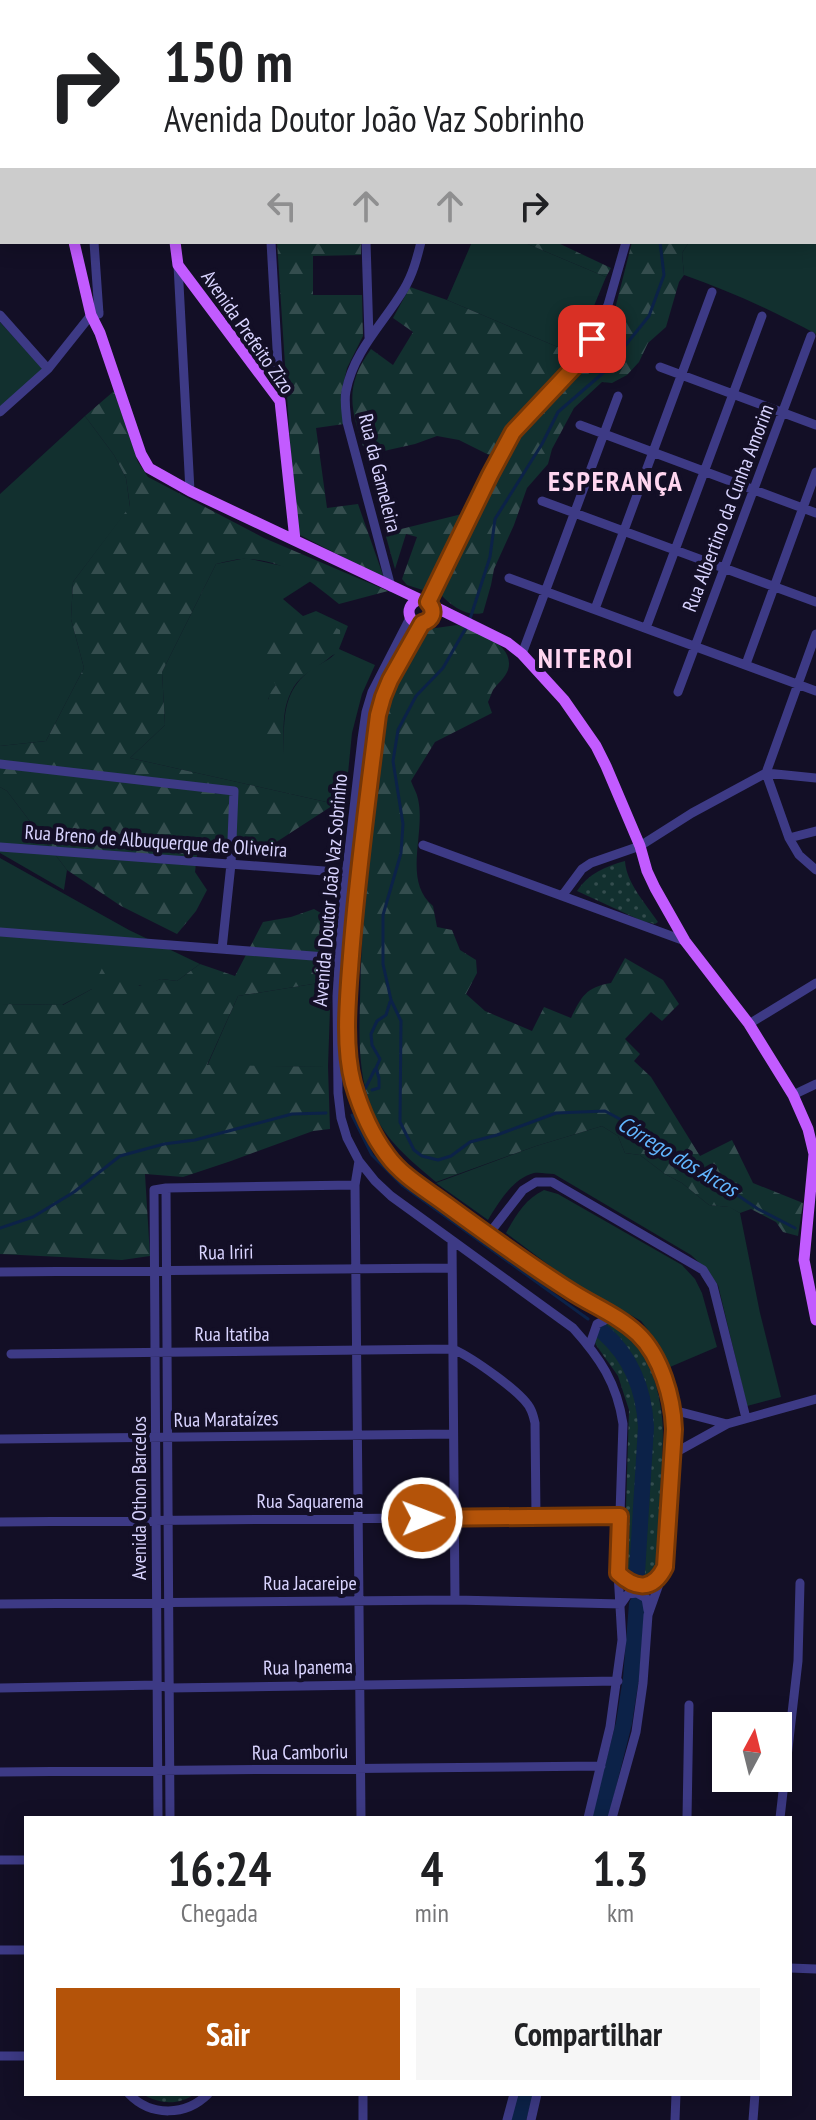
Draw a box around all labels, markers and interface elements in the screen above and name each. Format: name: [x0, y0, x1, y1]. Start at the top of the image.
text: 150 m: [164, 25, 293, 97]
icon: right: [32, 32, 136, 136]
text: Avenida Doutor João Vaz Sobrinho: [164, 95, 584, 142]
icon: left: [260, 184, 304, 228]
icon: ahead: [344, 184, 388, 228]
icon: ahead: [428, 184, 472, 228]
icon: right: [512, 184, 556, 228]
street label: Avenida Prefeito Zizo: [196, 265, 300, 399]
pin: [558, 305, 626, 373]
icon: arrive: [570, 317, 614, 361]
street label: Rua Albertino da Cunha Amorim: [676, 401, 780, 615]
street label: Rua da Gameleira: [353, 411, 407, 535]
district label: ESPERANÇA: [548, 462, 684, 499]
district label: NITEROI: [538, 639, 634, 676]
street label: Avenida Doutor João Vaz Sobrinho: [307, 773, 353, 1007]
street label: Rua Breno de Albuquerque de Oliveira: [24, 819, 288, 863]
water label: Córrego dos Arcos: [613, 1109, 745, 1204]
street label: Rua Iriri: [198, 1239, 254, 1265]
street label: Rua Itatiba: [194, 1321, 270, 1347]
street label: Rua Marataízes: [173, 1405, 279, 1433]
street label: Avenida Othon Barcelos: [126, 1416, 152, 1580]
position arrow: [380, 1476, 464, 1560]
street label: Rua Saquarema: [256, 1488, 364, 1514]
street label: Rua Jacareipe: [263, 1570, 357, 1596]
street label: Rua Ipanema: [263, 1653, 353, 1681]
north arrow: [712, 1712, 792, 1792]
map controls: [712, 1712, 792, 1792]
street label: Rua Camboriu: [252, 1738, 348, 1766]
text: 16:24: [168, 1837, 271, 1899]
text: 4: [420, 1837, 443, 1899]
text: 1.3: [592, 1837, 648, 1899]
text: Chegada: [181, 1896, 258, 1929]
text: min: [415, 1896, 449, 1929]
text: km: [607, 1896, 634, 1929]
button: Sair: [56, 1988, 400, 2080]
button: Compartilhar: [416, 1988, 760, 2080]

